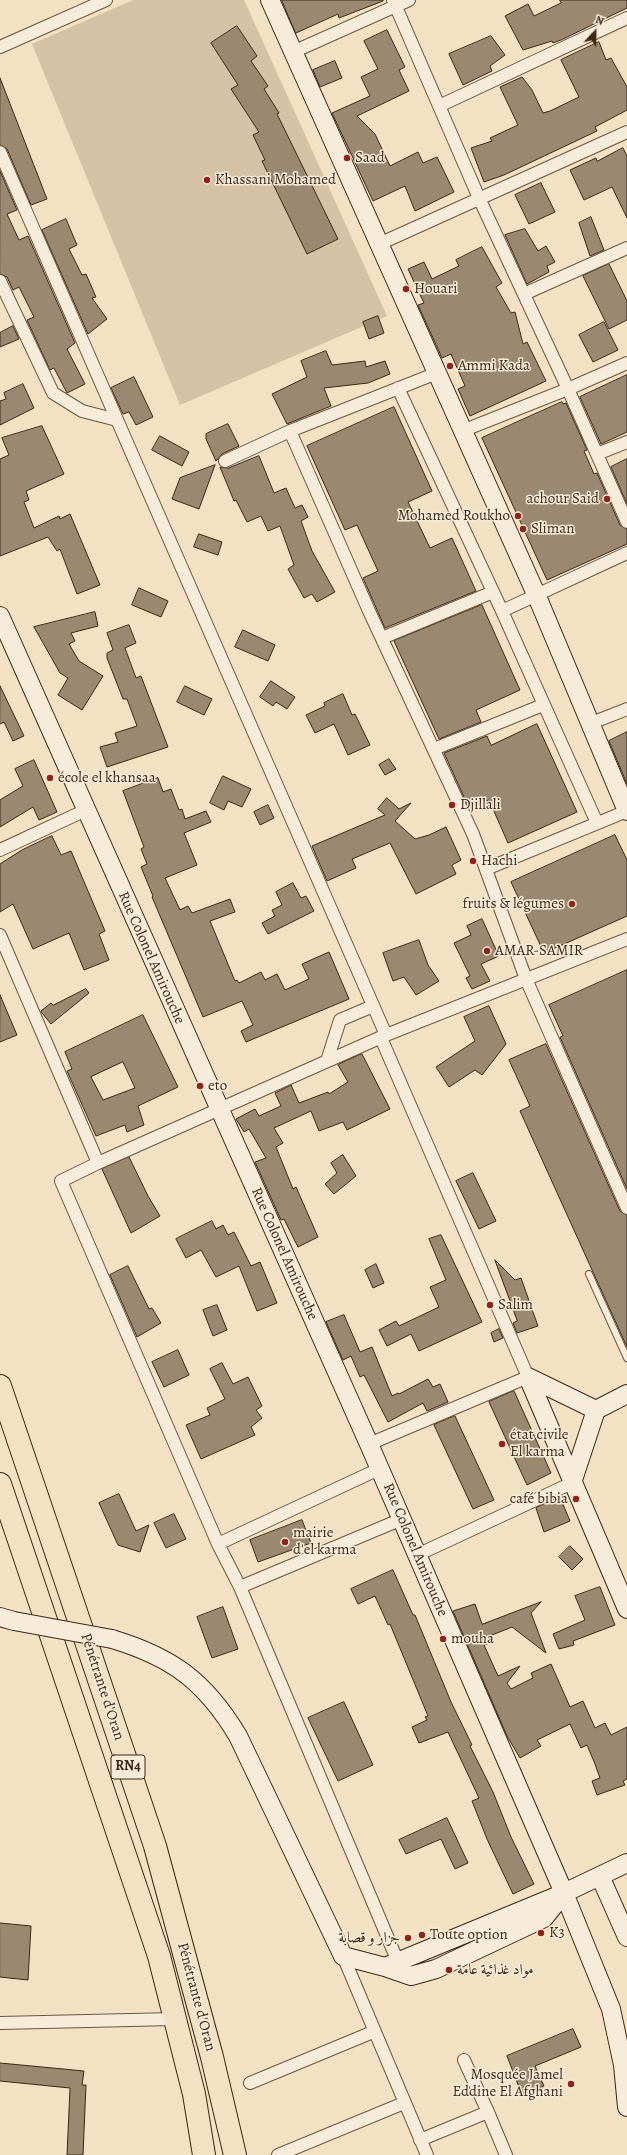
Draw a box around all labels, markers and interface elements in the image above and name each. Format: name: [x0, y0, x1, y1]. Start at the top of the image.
north arrow: [575, 12, 615, 52]
text: N: [593, 12, 606, 29]
place label: Saad: [355, 149, 385, 167]
marker: Saad: [342, 153, 352, 163]
place label: Khassani Mohamed: [215, 171, 336, 189]
marker: Khassani Mohamed: [202, 175, 212, 185]
place label: Houari: [414, 280, 458, 298]
marker: Houari: [401, 284, 411, 294]
place label: Ammi Kada: [458, 357, 530, 375]
marker: Ammi Kada: [445, 361, 455, 371]
place label: achour Said: [526, 490, 599, 508]
marker: achour Said: [602, 494, 612, 504]
place label: Mohamed Roukho: [398, 507, 510, 525]
marker: Mohamed Roukho: [513, 511, 523, 521]
place label: Sliman: [531, 520, 574, 538]
marker: Sliman: [518, 524, 528, 534]
place label: école el khansaa: [58, 769, 156, 787]
marker: école el khansaa: [45, 773, 55, 783]
place label: Djillali: [460, 796, 501, 814]
marker: Djillali: [447, 800, 457, 810]
place label: Hachi: [481, 852, 518, 870]
marker: Hachi: [468, 856, 478, 866]
street label: Rue Colonel Amirouche: [114, 889, 188, 1027]
place label: fruits & légumes: [462, 895, 564, 913]
marker: fruits & légumes: [567, 899, 577, 909]
place label: AMAR-SAMIR: [495, 942, 583, 960]
marker: AMAR-SAMIR: [482, 946, 492, 956]
place label: eto: [208, 1077, 227, 1095]
marker: eto: [195, 1081, 205, 1091]
street label: Rue Colonel Amirouche: [247, 1185, 321, 1323]
place label: Salim: [498, 1296, 533, 1314]
marker: Salim: [485, 1300, 495, 1310]
place label: état civile El karma: [510, 1426, 568, 1461]
marker: état civile El karma: [497, 1439, 507, 1449]
street label: Rue Colonel Amirouche: [379, 1481, 451, 1619]
place label: café bibia: [510, 1490, 568, 1508]
marker: café bibia: [571, 1494, 581, 1504]
place label: mairie d'el karma: [293, 1524, 356, 1559]
marker: mairie d'el karma: [280, 1537, 290, 1547]
place label: mouha: [451, 1630, 494, 1648]
street label: Pénétrante d'Oran: [76, 1631, 128, 1743]
marker: mouha: [438, 1634, 448, 1644]
road number: RN4: [111, 1755, 145, 1779]
place label: K3: [549, 1924, 565, 1942]
place label: Toute option: [430, 1926, 508, 1944]
marker: K3: [536, 1928, 546, 1938]
place label: جزار و قصابة: [338, 1929, 400, 1947]
marker: Toute option: [417, 1930, 427, 1940]
marker: جزار و قصابة: [403, 1933, 413, 1943]
street label: Pénétrante d'Oran: [173, 1941, 219, 2053]
place label: مواد غذائية عامة: [457, 1961, 534, 1979]
marker: مواد غذائية عامة: [444, 1965, 454, 1975]
place label: Mosquée Jamel Eddine El Afghani: [452, 2066, 563, 2101]
marker: Mosquée Jamel Eddine El Afghani: [566, 2079, 576, 2089]

